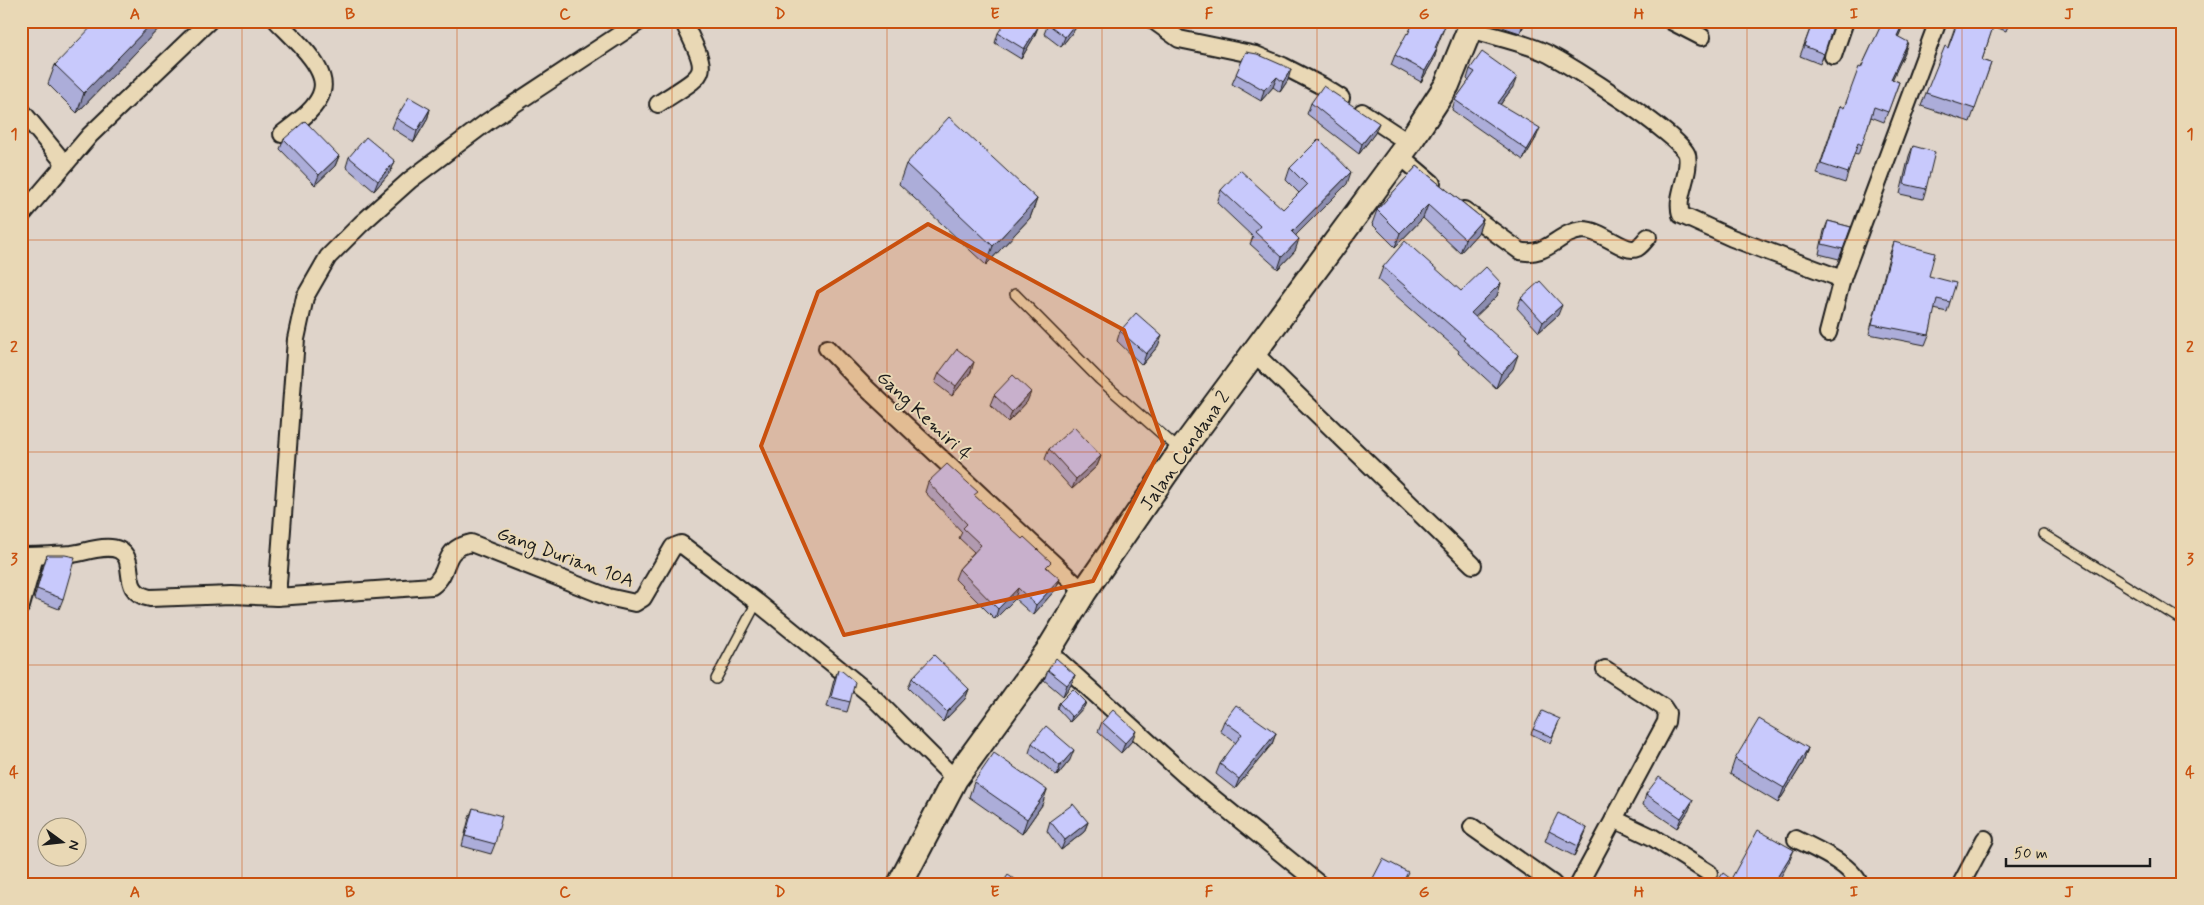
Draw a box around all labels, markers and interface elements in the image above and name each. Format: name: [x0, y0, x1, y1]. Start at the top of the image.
text: A: [130, 4, 140, 25]
text: B: [345, 4, 355, 25]
text: C: [559, 4, 571, 25]
text: D: [774, 4, 786, 25]
text: E: [990, 4, 1000, 25]
text: F: [1205, 4, 1214, 25]
text: G: [1419, 4, 1430, 25]
text: H: [1634, 4, 1645, 25]
text: I: [1850, 4, 1859, 25]
text: J: [2064, 4, 2074, 25]
text: 1: [10, 124, 18, 145]
text: 1: [2186, 124, 2194, 145]
text: 2: [10, 337, 18, 358]
text: 2: [2186, 337, 2194, 358]
street label: Gang Kemiri 4: [870, 365, 977, 468]
street label: Jalan Cendana 2: [1135, 386, 1236, 516]
street label: Gang Durian 10A: [493, 521, 638, 596]
text: 3: [10, 549, 18, 570]
text: 3: [2186, 549, 2194, 570]
text: 4: [9, 762, 19, 783]
text: 4: [2185, 762, 2195, 783]
north arrow: [38, 818, 88, 868]
scale bar: [2006, 835, 2150, 867]
text: N: [64, 838, 83, 852]
text: 50 m: [2014, 844, 2048, 864]
text: A: [130, 882, 140, 903]
text: B: [345, 882, 355, 903]
text: C: [559, 882, 571, 903]
text: D: [774, 882, 786, 903]
text: E: [990, 882, 1000, 903]
text: F: [1205, 882, 1214, 903]
text: G: [1419, 882, 1430, 903]
text: H: [1634, 882, 1645, 903]
text: I: [1850, 882, 1859, 903]
text: J: [2064, 882, 2074, 903]

